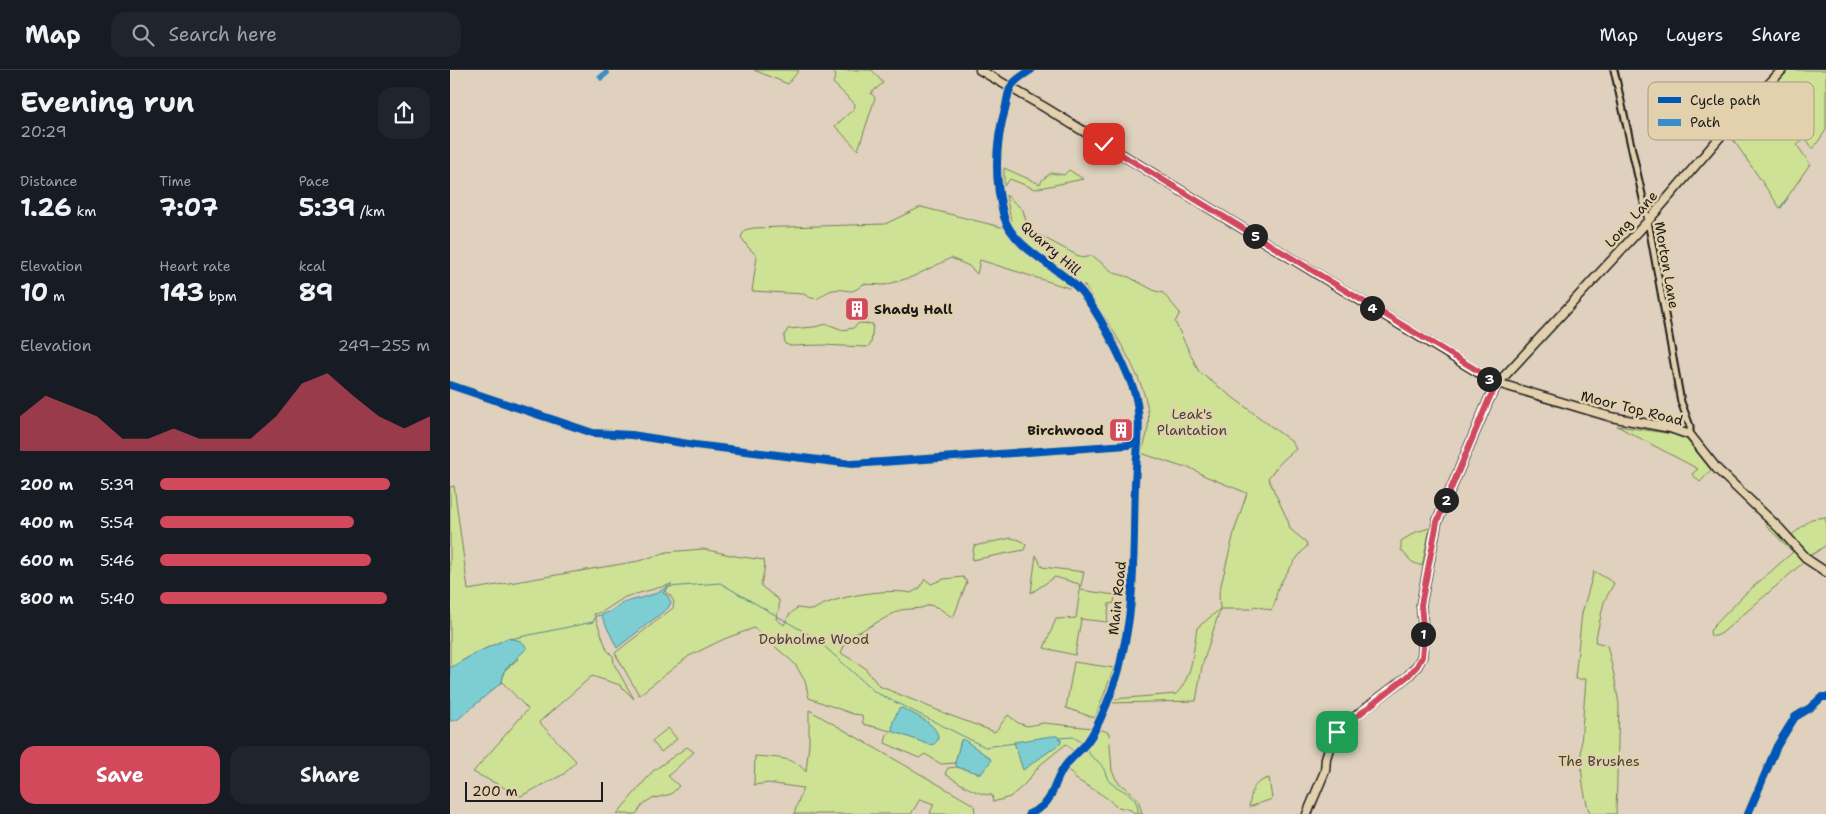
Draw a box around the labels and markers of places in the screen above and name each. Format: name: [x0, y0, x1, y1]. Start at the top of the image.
pin: [1083, 123, 1125, 165]
pin: 5: [1242, 224, 1268, 248]
building icon: Shady Hall: [844, 296, 870, 322]
pin: 4: [1360, 296, 1384, 320]
place label: Shady Hall: [874, 300, 953, 318]
pin: 3: [1476, 366, 1502, 392]
building icon: Birchwood: [1108, 417, 1134, 443]
place label: Birchwood: [1027, 421, 1104, 439]
pin: 2: [1434, 488, 1458, 512]
pin: 1: [1410, 622, 1436, 646]
pin: [1316, 711, 1358, 753]

